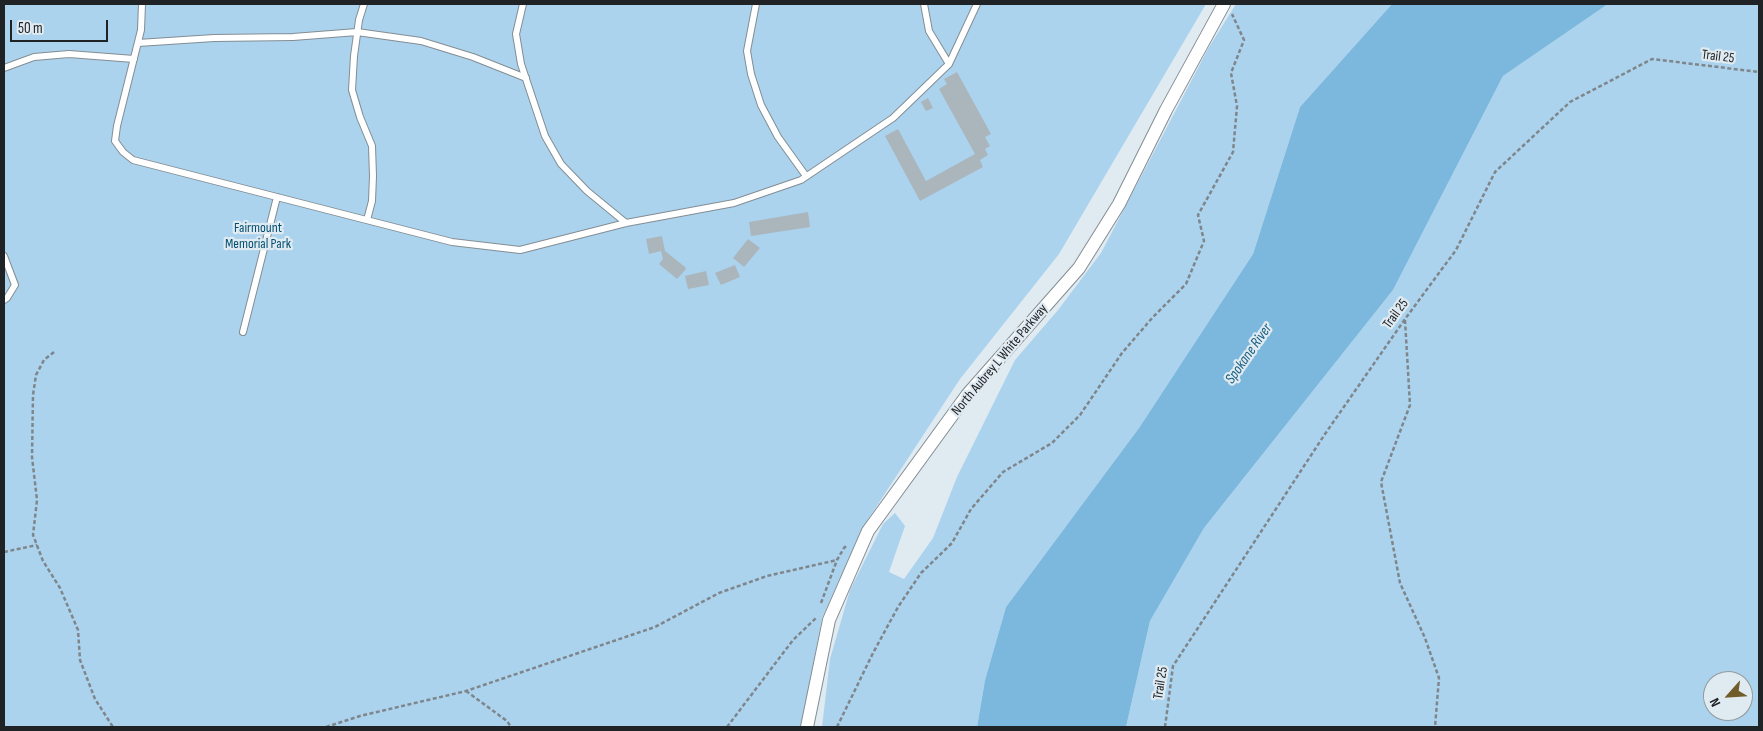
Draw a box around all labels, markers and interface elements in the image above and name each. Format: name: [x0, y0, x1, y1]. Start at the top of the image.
scale bar: [12, 10, 110, 42]
text: 50 m: [18, 19, 43, 38]
street label: Trail 25: [1701, 47, 1735, 67]
park label: Fairmount Memorial Park: [225, 220, 291, 252]
street label: Trail 25: [1380, 296, 1412, 332]
street label: North Aubrey L White Parkway: [948, 301, 1052, 419]
water label: Spokane River: [1222, 320, 1276, 388]
street label: Trail 25: [1150, 666, 1172, 700]
north arrow: [1703, 671, 1753, 721]
text: N: [1706, 695, 1724, 709]

